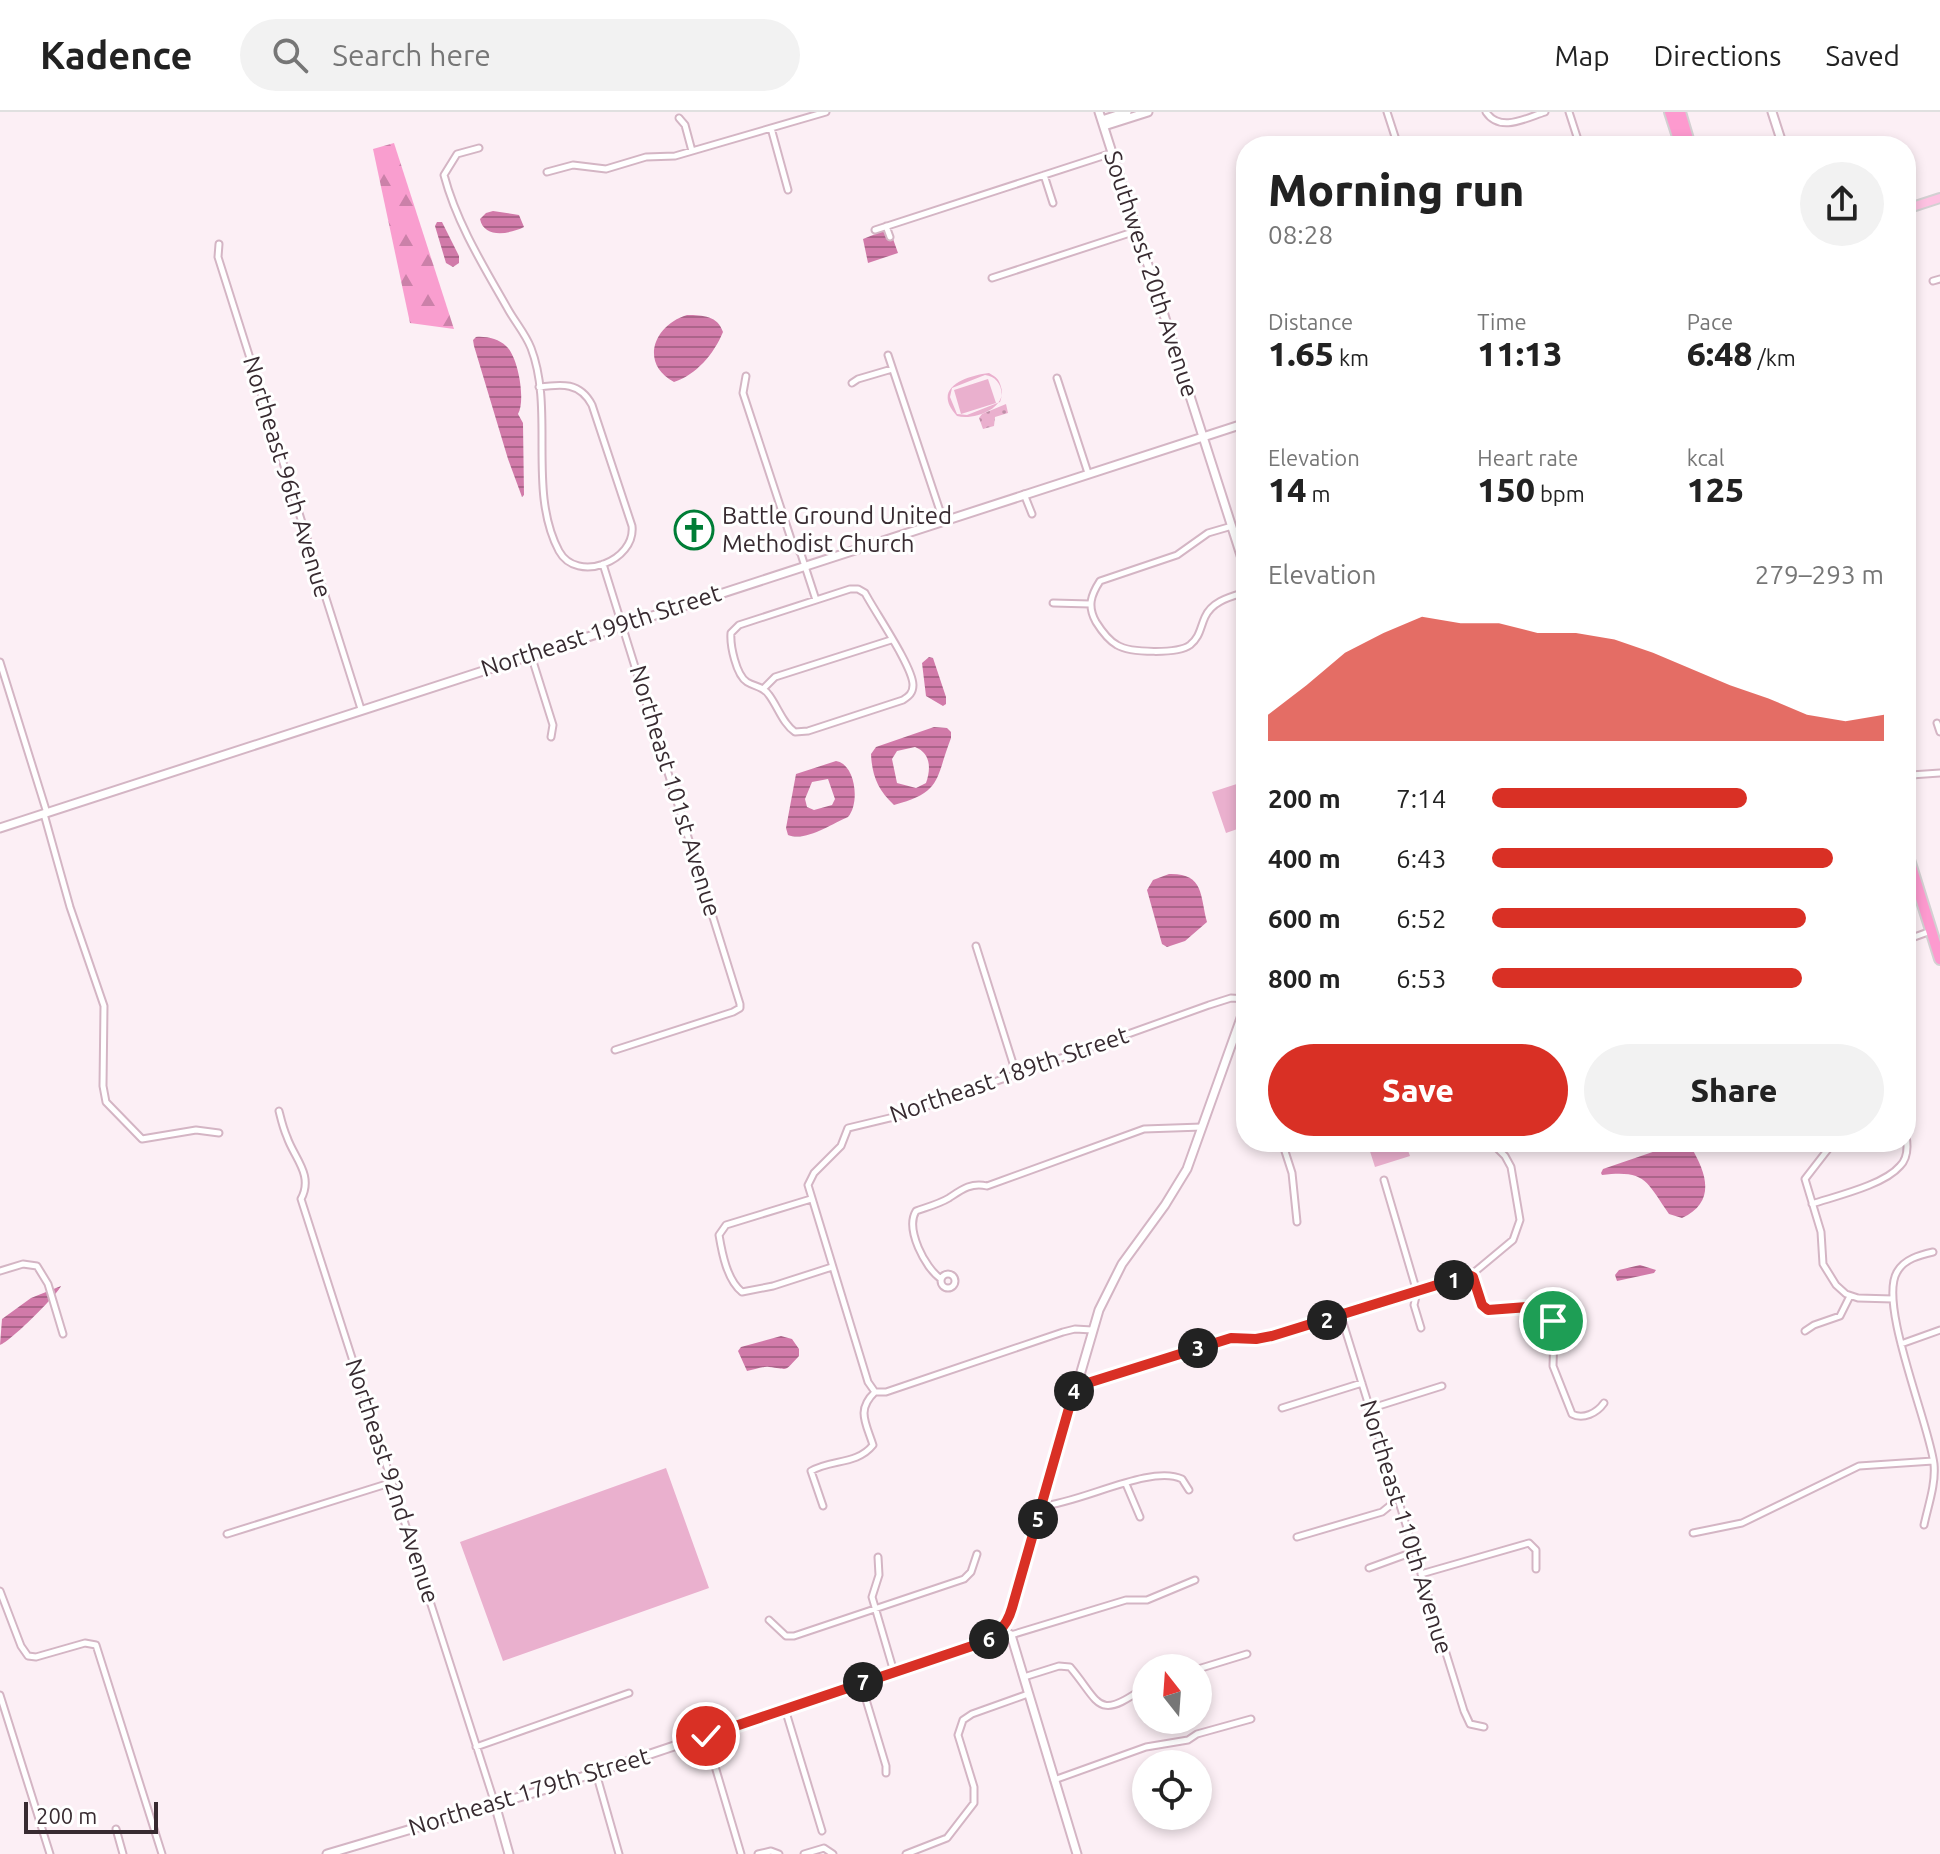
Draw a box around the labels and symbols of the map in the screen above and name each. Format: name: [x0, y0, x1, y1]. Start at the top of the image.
street label: Southwest 20th Avenue: [1099, 147, 1204, 400]
street label: Northeast 96th Avenue: [238, 353, 337, 601]
place label: Battle Ground United Methodist Church: [722, 502, 952, 557]
church icon: Battle Ground United Methodist Church: [673, 509, 715, 551]
street label: Northeast 199th Street: [478, 579, 725, 682]
street label: Northeast 101st Avenue: [624, 662, 727, 920]
street label: Northeast 189th Street: [886, 1021, 1132, 1128]
pin: 1: [1434, 1260, 1474, 1300]
pin: [1519, 1287, 1587, 1355]
pin: 2: [1307, 1300, 1347, 1340]
pin: 3: [1178, 1328, 1218, 1368]
street label: Northeast 92nd Avenue: [340, 1355, 445, 1607]
pin: 4: [1054, 1371, 1094, 1411]
street label: Northeast 110th Avenue: [1355, 1396, 1458, 1657]
pin: 5: [1018, 1499, 1058, 1539]
pin: 6: [969, 1619, 1009, 1659]
north arrow: [1132, 1654, 1212, 1734]
pin: 7: [843, 1662, 883, 1702]
pin: [672, 1702, 740, 1770]
street label: Northeast 179th Street: [405, 1742, 653, 1841]
scale bar: [24, 1798, 158, 1834]

